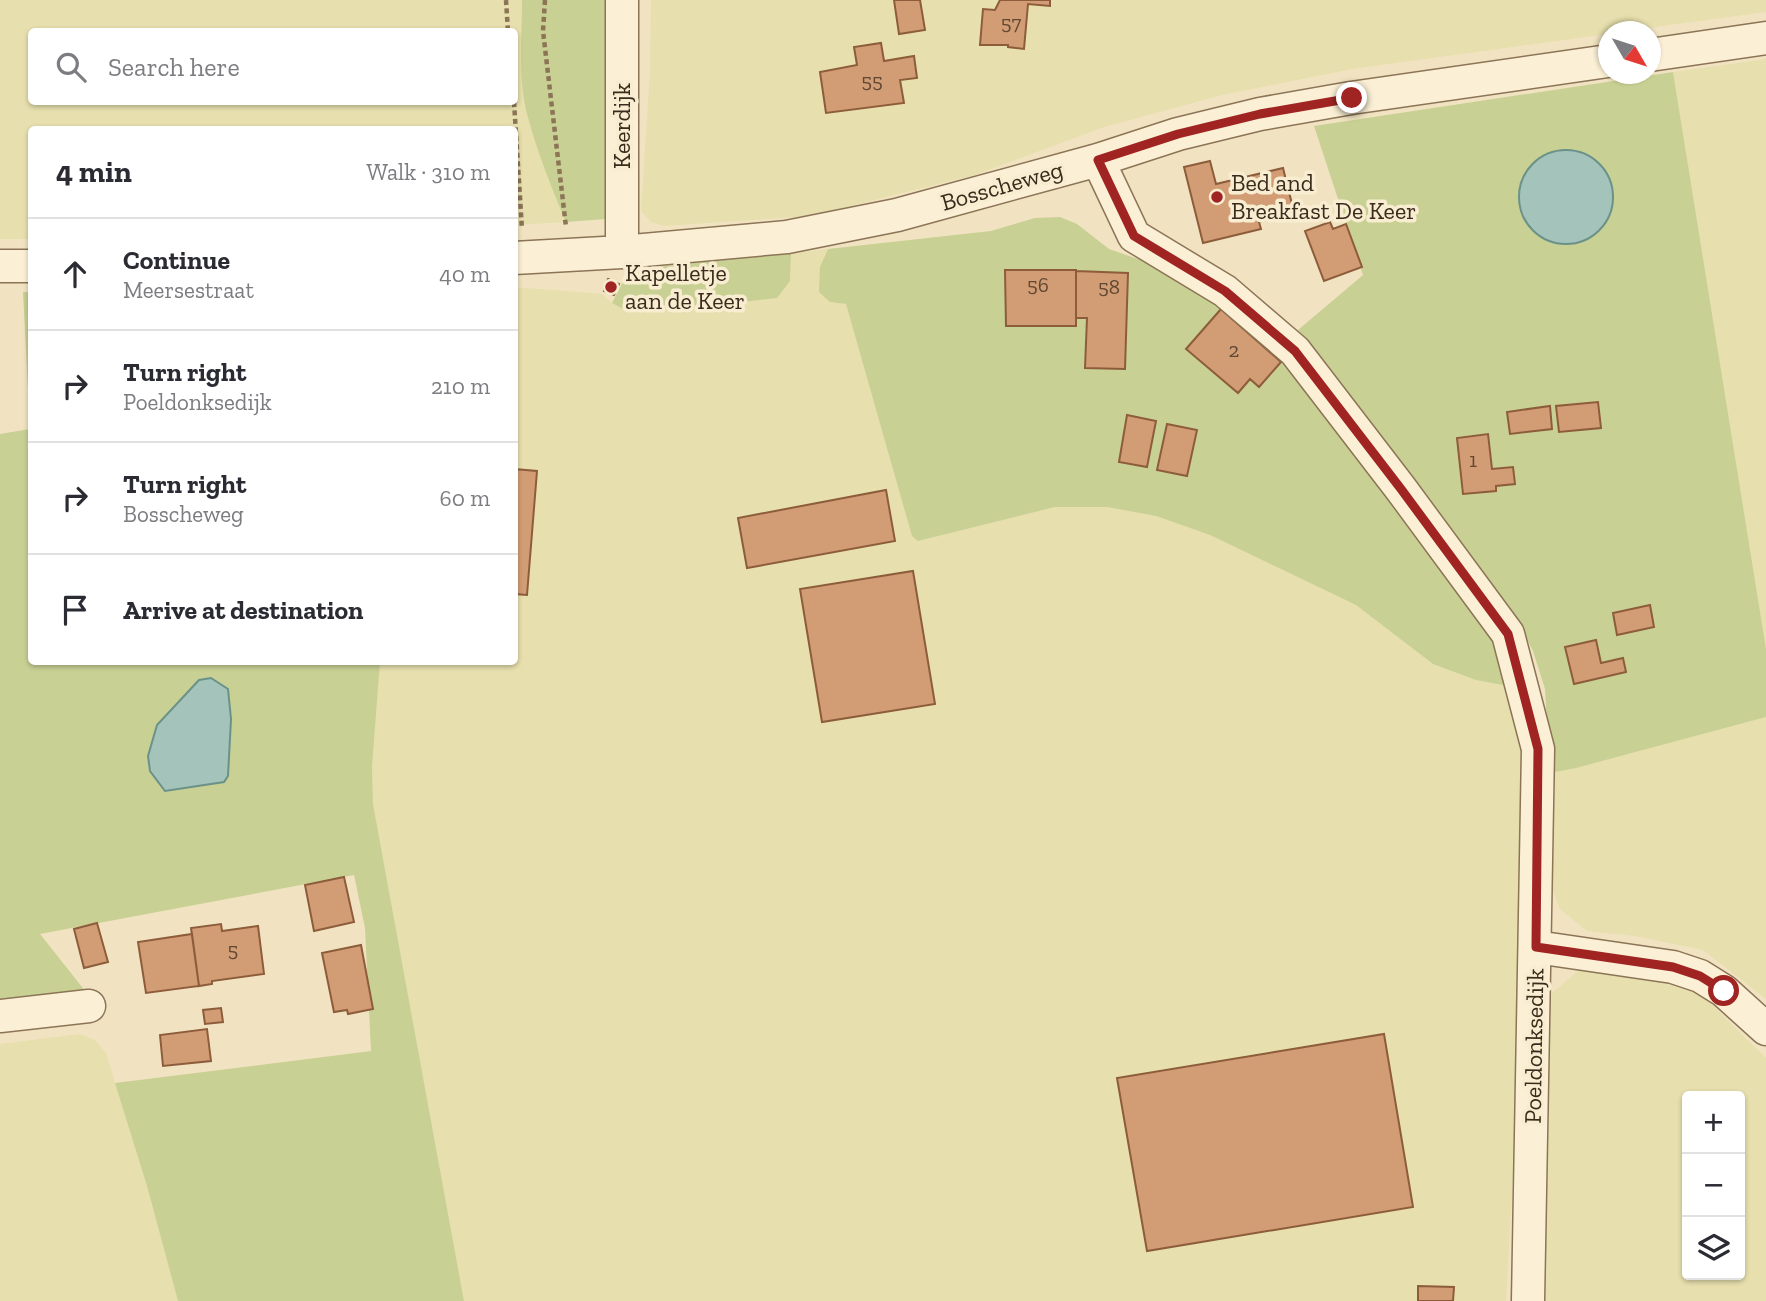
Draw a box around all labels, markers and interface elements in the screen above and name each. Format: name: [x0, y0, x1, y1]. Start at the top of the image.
house number: 57: [1001, 10, 1021, 35]
north arrow: [1598, 21, 1661, 84]
search box: [28, 28, 518, 105]
icon: search: [52, 48, 90, 86]
text: Search here: [108, 51, 240, 83]
house number: 55: [861, 68, 883, 93]
street label: Keerdijk: [607, 82, 636, 169]
route end: [1336, 82, 1367, 113]
text: 4 min: [56, 154, 132, 190]
street label: Bosscheweg: [937, 154, 1066, 217]
text: Walk · 310 m: [366, 158, 490, 186]
place label: Bed and Breakfast De Keer: [1231, 168, 1416, 225]
marker: Bed and Breakfast De Keer: [1209, 189, 1225, 205]
text: Continue: [123, 244, 230, 276]
icon: ahead: [56, 255, 94, 293]
place label: Kapelletje aan de Keer: [625, 258, 745, 315]
text: 40 m: [439, 260, 490, 288]
house number: 56: [1027, 272, 1049, 297]
house number: 58: [1098, 274, 1120, 299]
text: Meersestraat: [123, 276, 254, 304]
marker: Kapelletje aan de Keer: [603, 279, 619, 295]
house number: 2: [1229, 337, 1239, 362]
text: Turn right: [123, 356, 246, 388]
icon: right: [56, 367, 94, 405]
text: 210 m: [431, 372, 490, 400]
text: Poeldonksedijk: [123, 388, 272, 416]
house number: 1: [1469, 447, 1477, 472]
text: Turn right: [123, 468, 246, 500]
icon: right: [56, 479, 94, 517]
text: 60 m: [439, 484, 490, 512]
text: Bosscheweg: [123, 500, 244, 528]
icon: arrive: [56, 591, 94, 629]
text: Arrive at destination: [123, 594, 363, 626]
house number: 5: [228, 937, 238, 962]
street label: Poeldonksedijk: [1518, 968, 1549, 1124]
route start: [1708, 975, 1739, 1006]
map controls: [1682, 1091, 1745, 1280]
button: +: [1682, 1091, 1745, 1154]
button: −: [1682, 1154, 1745, 1217]
button: layers: [1682, 1217, 1745, 1280]

